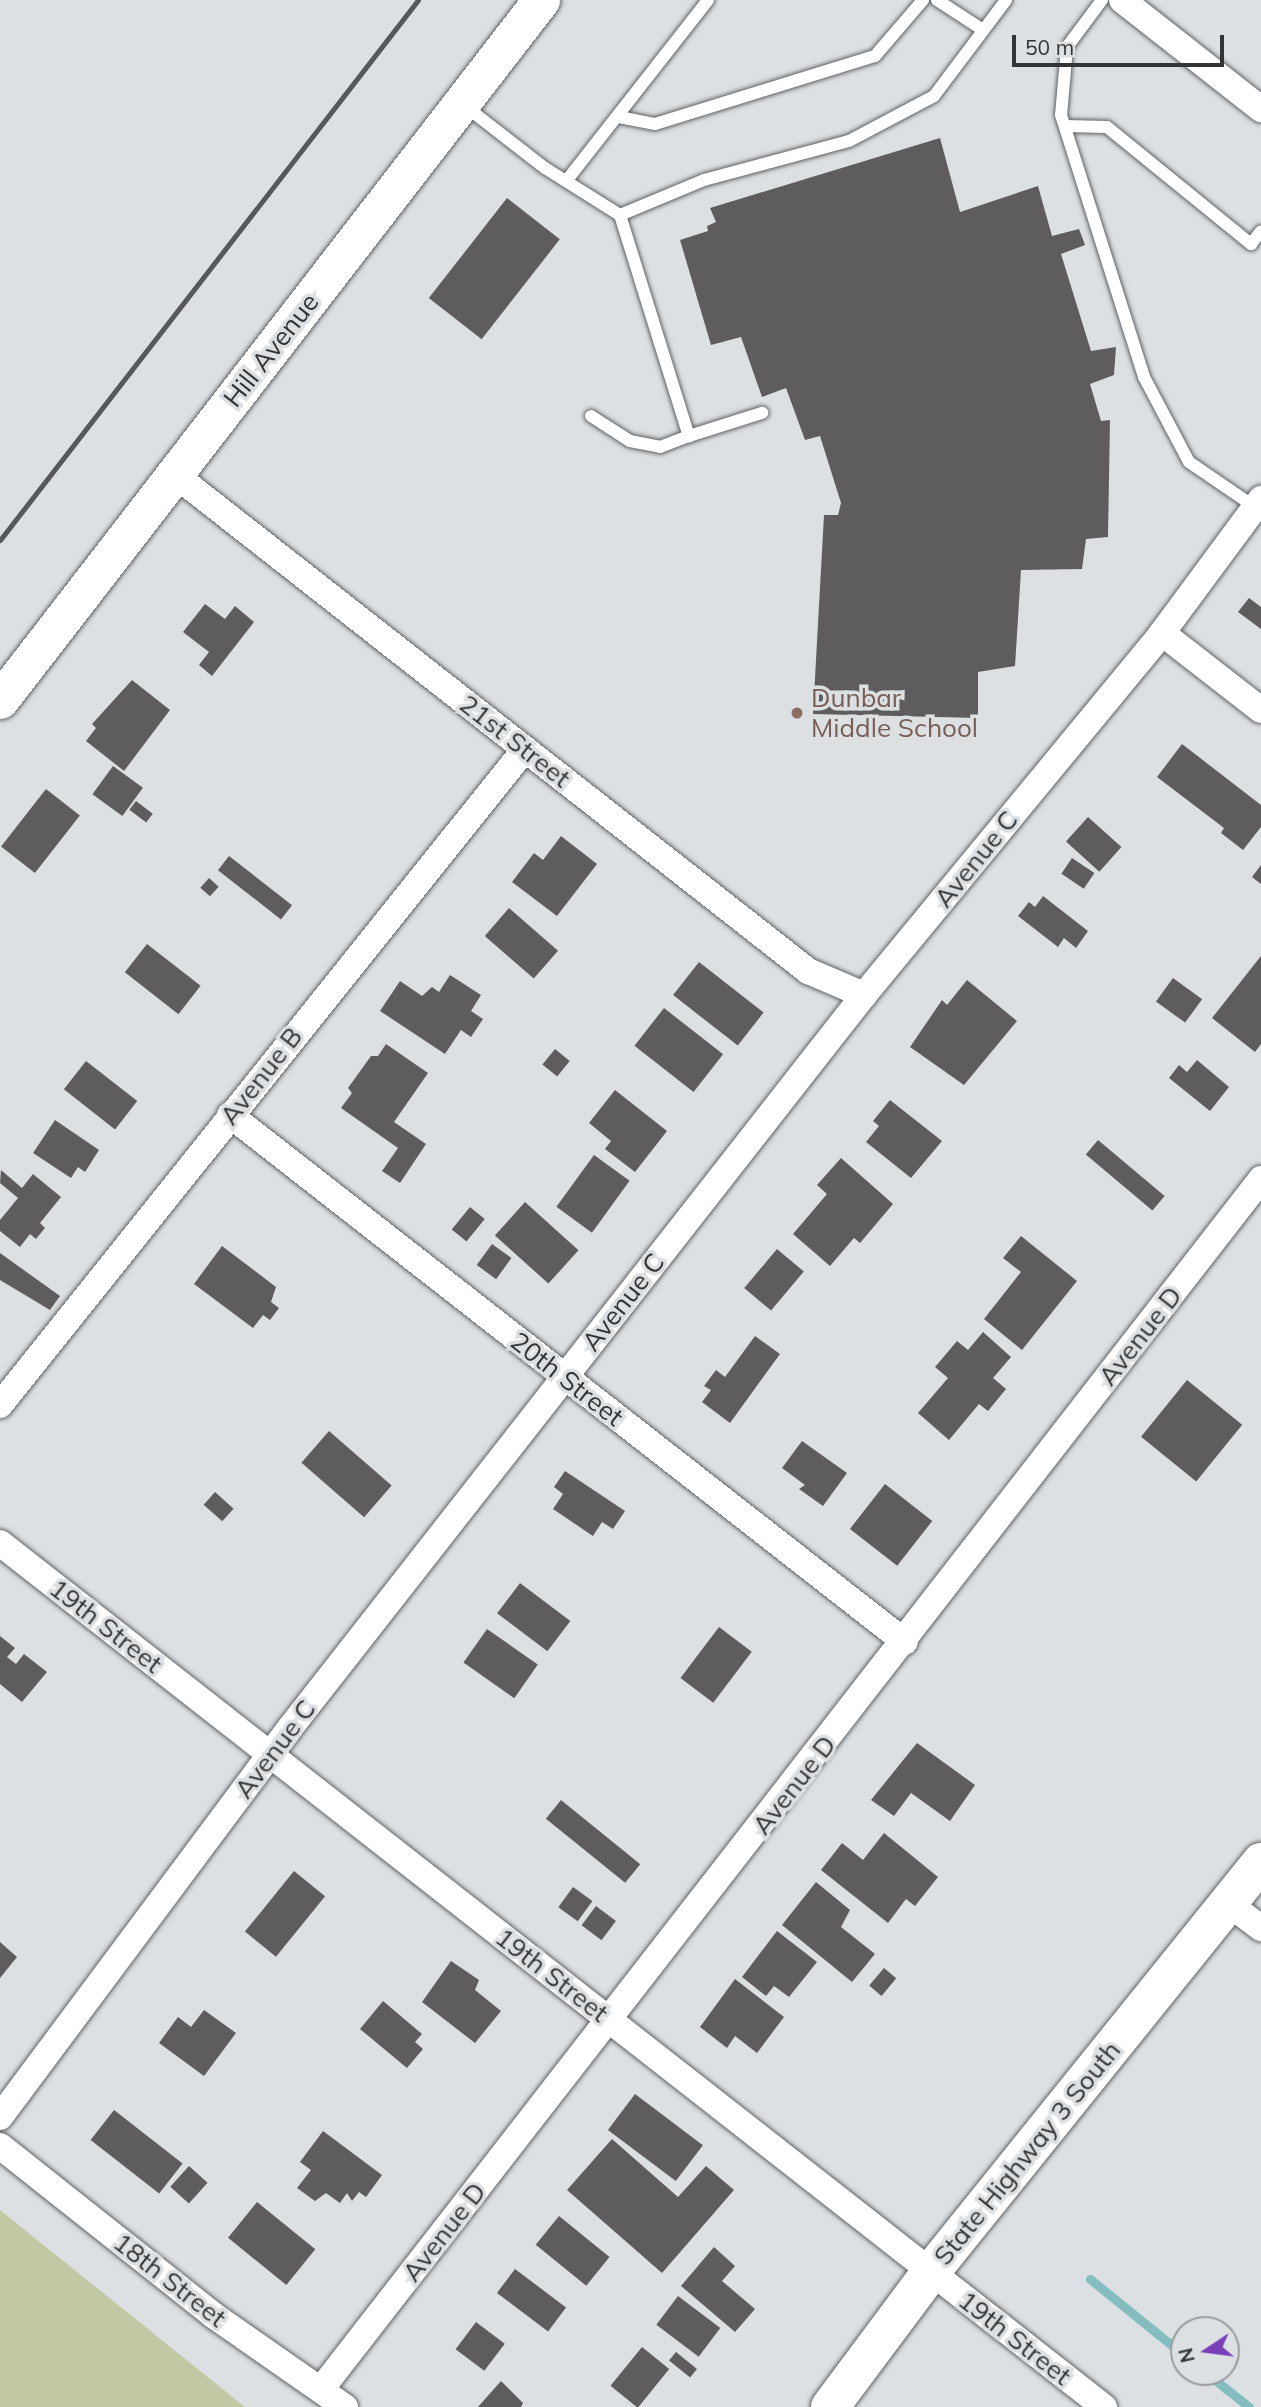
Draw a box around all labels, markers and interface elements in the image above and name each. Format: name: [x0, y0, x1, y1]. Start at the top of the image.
scale bar: [1016, 21, 1228, 65]
text: 50 m: [1025, 34, 1074, 60]
street label: Hill Avenue: [217, 287, 325, 413]
place label: Dunbar Middle School: [811, 682, 978, 744]
street label: 21st Street: [453, 688, 577, 794]
marker: Dunbar Middle School: [789, 705, 805, 721]
street label: Avenue C: [928, 804, 1024, 914]
street label: Avenue B: [213, 1021, 309, 1131]
street label: Avenue C: [575, 1247, 671, 1357]
street label: Avenue D: [1092, 1280, 1188, 1392]
street label: 20th Street: [505, 1325, 629, 1433]
street label: 19th Street: [44, 1572, 168, 1680]
street label: Avenue C: [228, 1694, 322, 1804]
street label: Avenue D: [746, 1729, 842, 1841]
street label: 19th Street: [490, 1921, 614, 2029]
street label: State Highway 3 South: [927, 2035, 1127, 2271]
street label: Avenue D: [396, 2176, 492, 2288]
street label: 18th Street: [108, 2226, 232, 2334]
street label: 19th Street: [953, 2284, 1077, 2392]
north arrow: [1170, 2316, 1240, 2386]
text: N: [1173, 2346, 1200, 2365]

